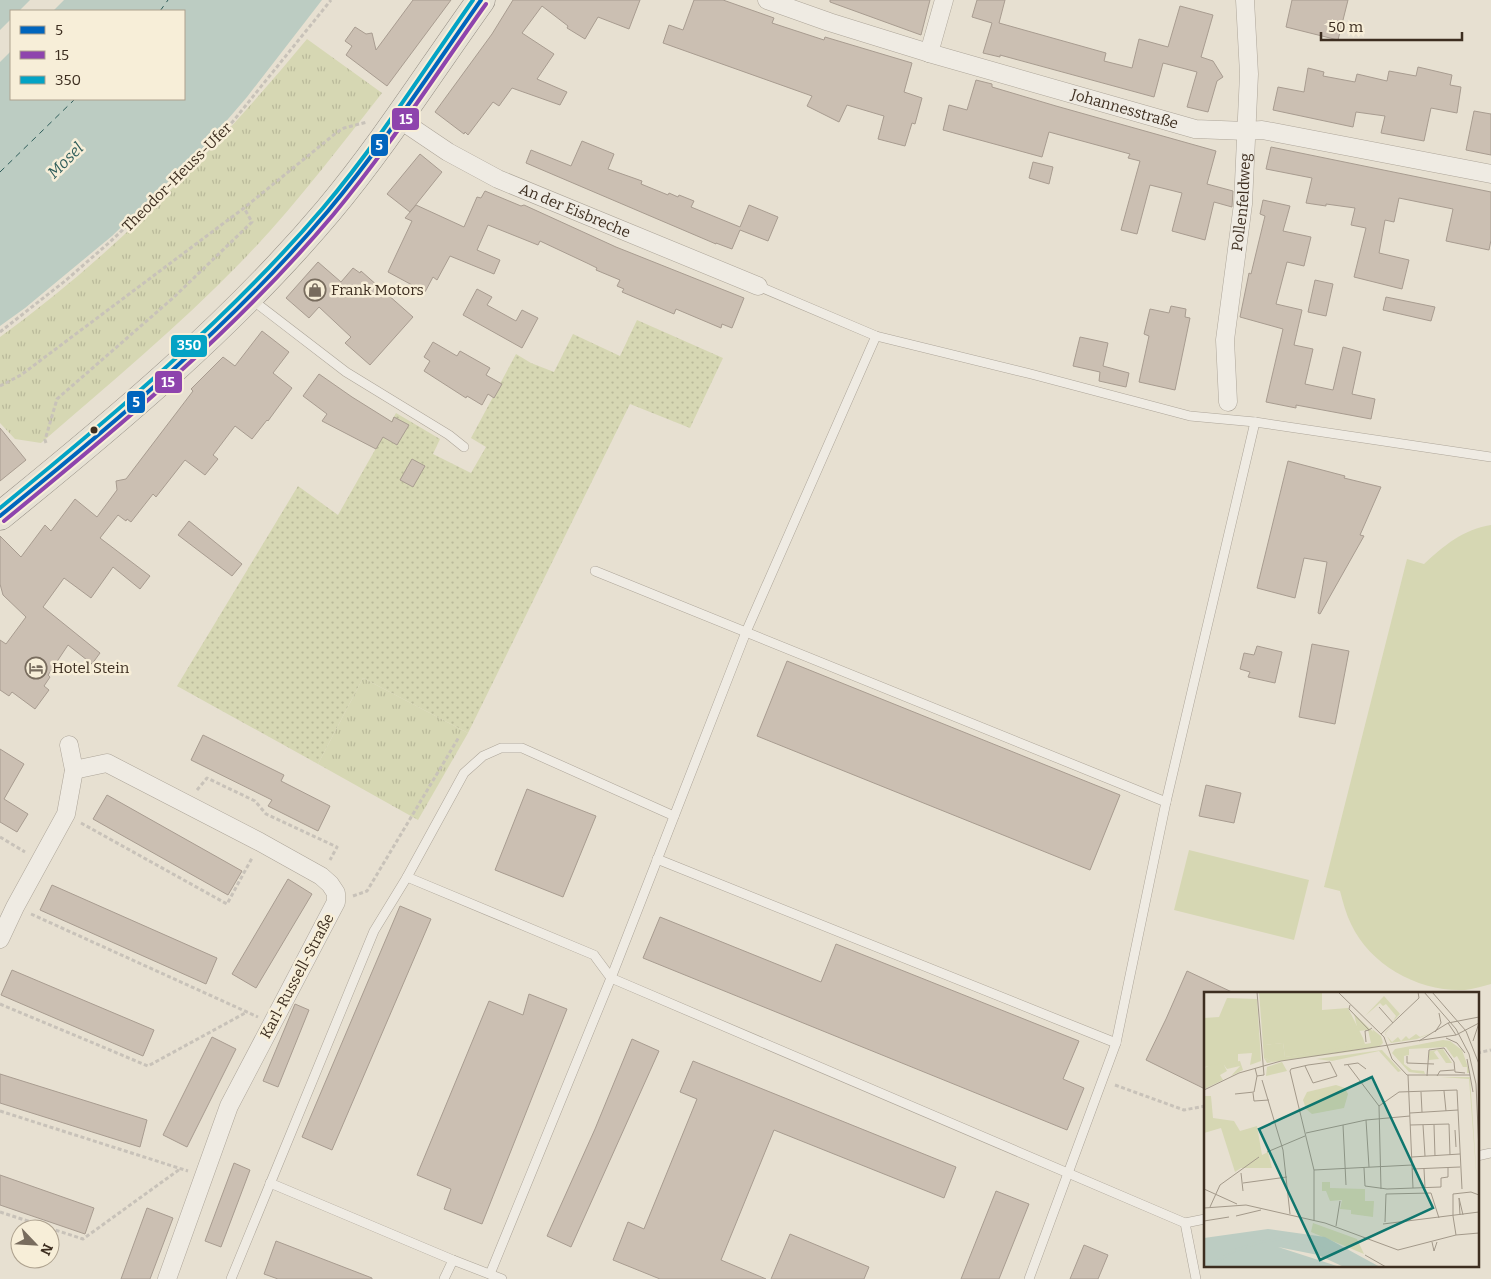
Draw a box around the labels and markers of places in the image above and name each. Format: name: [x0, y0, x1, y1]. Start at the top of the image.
shop icon: Frank Motors: [303, 278, 327, 302]
place label: Frank Motors: [331, 281, 424, 299]
unlabelled marker: [89, 425, 99, 435]
hotel icon: Hotel Stein: [24, 656, 48, 680]
place label: Hotel Stein: [52, 659, 130, 677]

